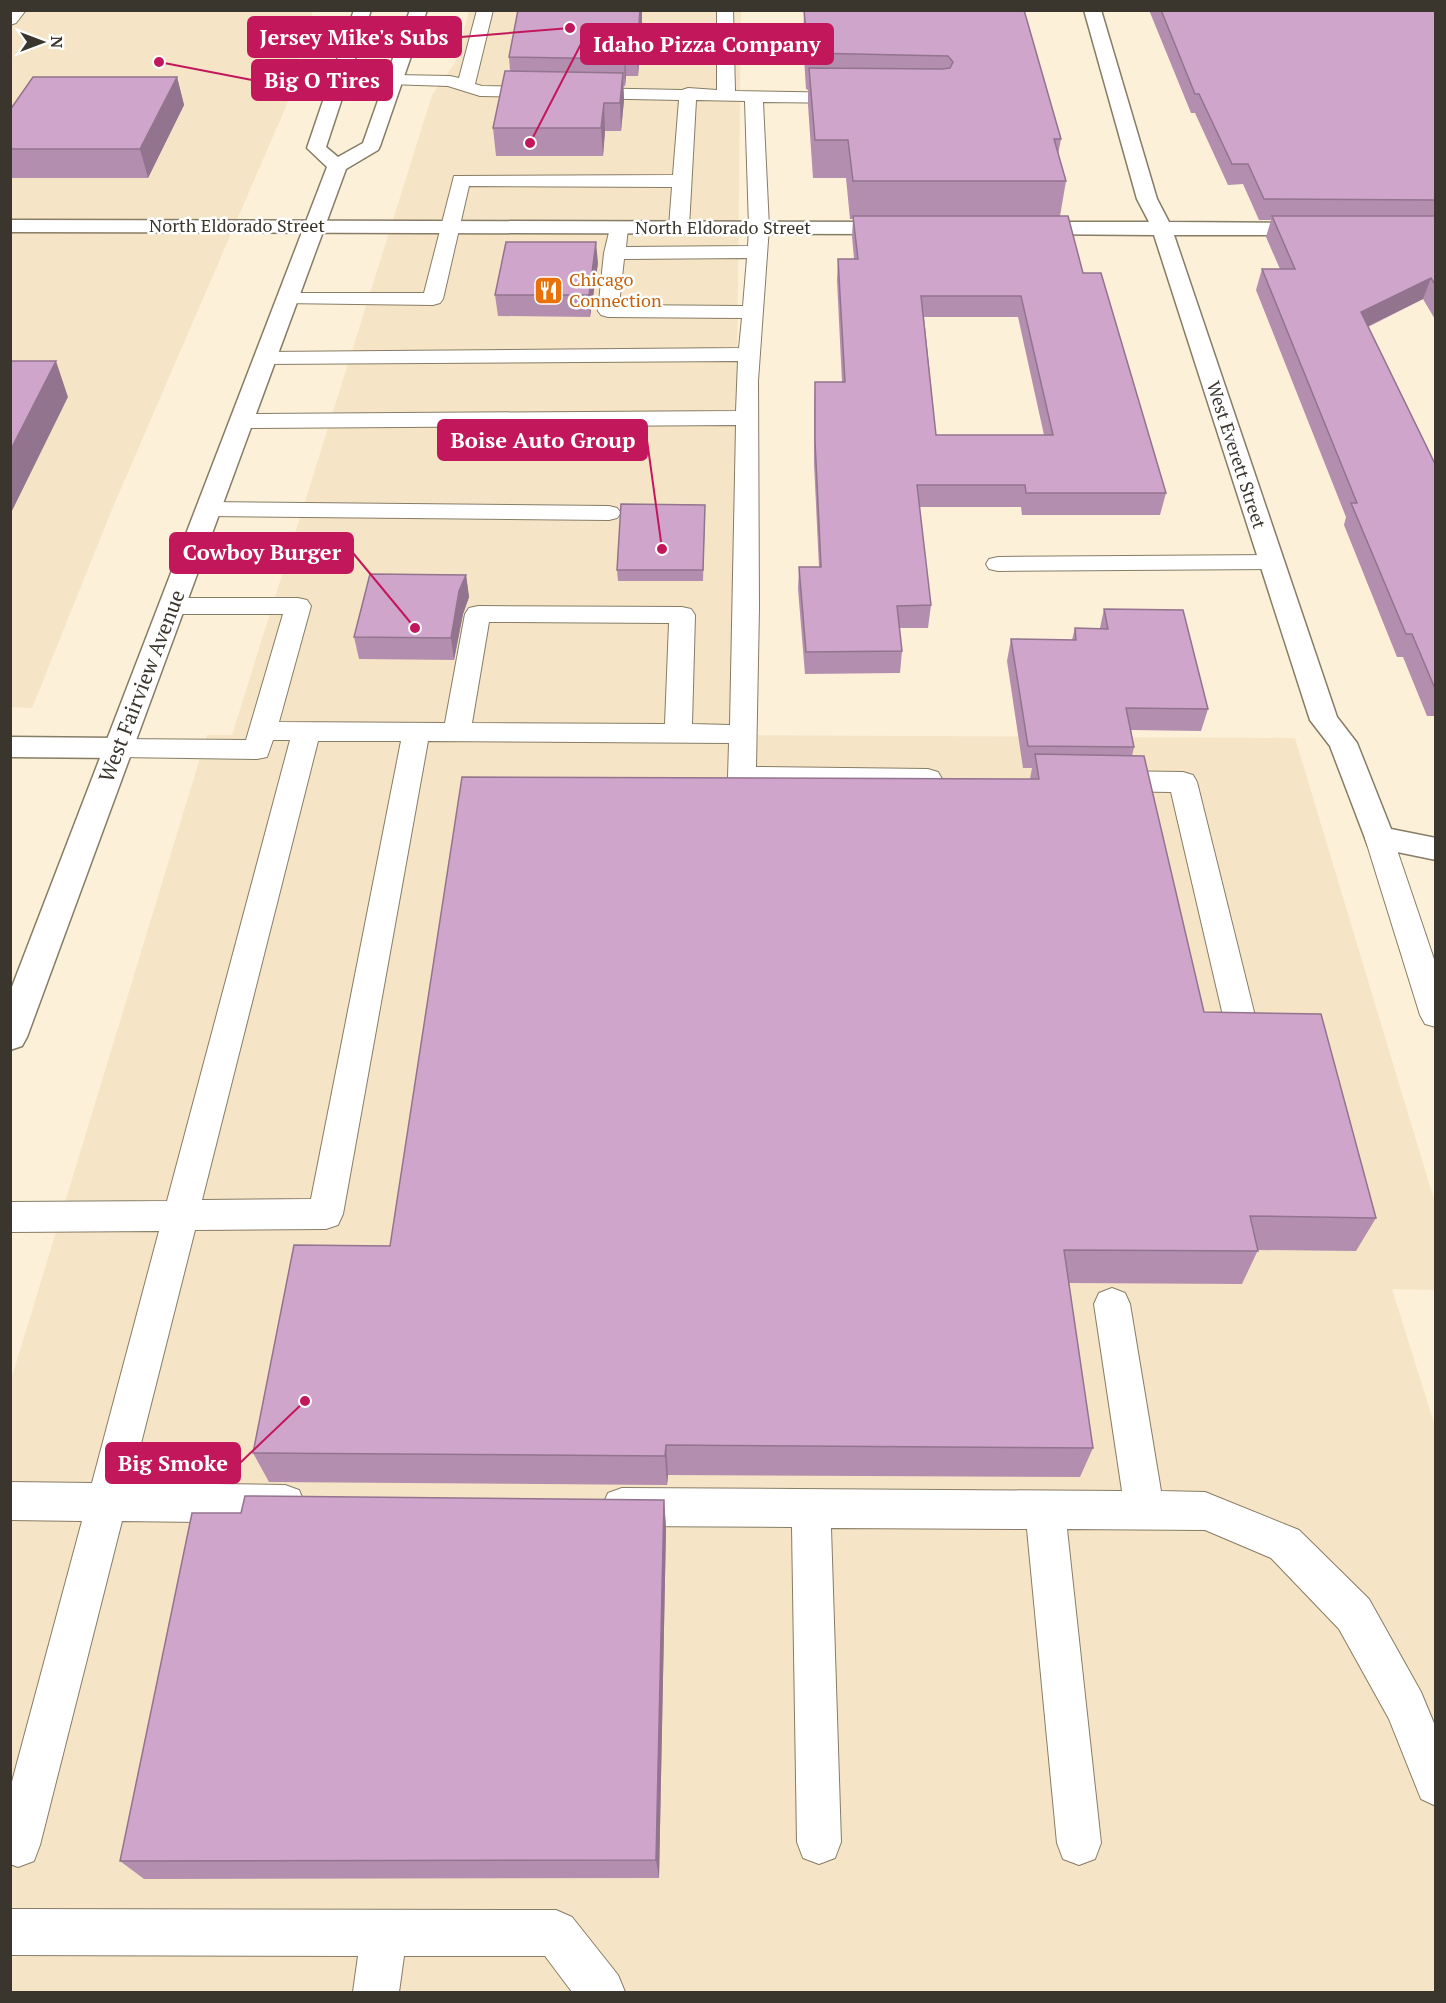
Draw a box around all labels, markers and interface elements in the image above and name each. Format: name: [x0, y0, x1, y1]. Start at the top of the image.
north arrow: [12, 12, 72, 72]
callout: Jersey Mike's Subs: [248, 17, 461, 57]
text: Jersey Mike's Subs: [259, 22, 449, 51]
callout: Idaho Pizza Company: [581, 24, 833, 64]
text: Idaho Pizza Company: [593, 29, 821, 58]
text: N: [46, 36, 68, 48]
callout: Big O Tires: [252, 60, 392, 100]
text: Big O Tires: [264, 65, 380, 94]
street label: North Eldorado Street: [149, 213, 325, 237]
street label: North Eldorado Street: [635, 215, 811, 239]
place label: Chicago Connection: [569, 267, 662, 312]
restaurant icon: Chicago Connection: [532, 274, 564, 306]
street label: West Everett Street: [1202, 378, 1272, 532]
callout: Boise Auto Group: [438, 420, 647, 460]
text: Boise Auto Group: [451, 425, 635, 454]
callout: Cowboy Burger: [170, 533, 353, 573]
text: Cowboy Burger: [183, 537, 342, 566]
street label: West Fairview Avenue: [91, 585, 191, 786]
callout: Big Smoke: [106, 1443, 240, 1483]
text: Big Smoke: [118, 1448, 228, 1477]

